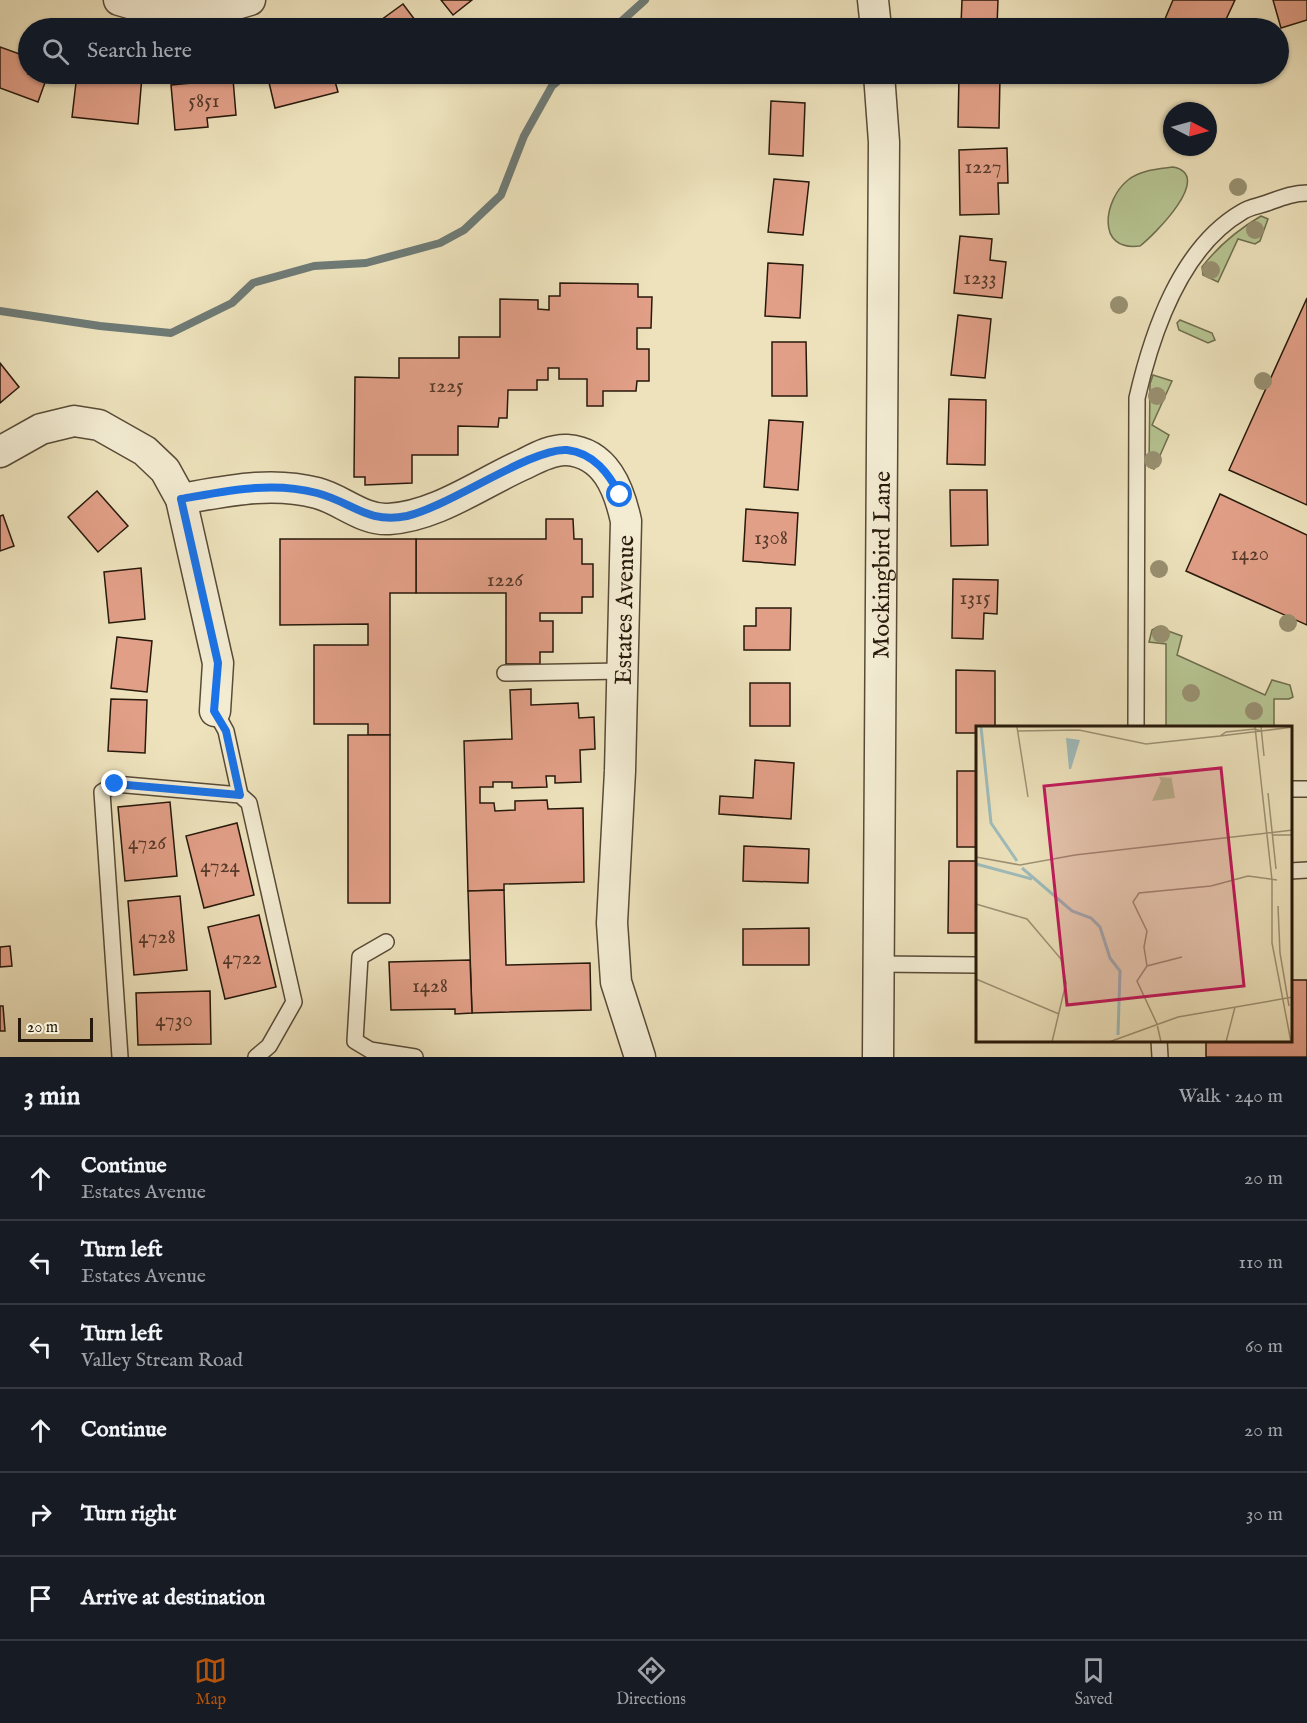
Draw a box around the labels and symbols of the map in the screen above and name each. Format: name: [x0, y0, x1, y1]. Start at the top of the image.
house number: 5851: [188, 88, 220, 115]
north arrow: [1163, 102, 1217, 156]
house number: 1227: [964, 154, 1002, 181]
house number: 1233: [963, 265, 997, 292]
house number: 1225: [428, 373, 464, 400]
street label: Mockingbird Lane: [867, 471, 899, 659]
route start: [606, 481, 632, 507]
house number: 1308: [754, 525, 788, 552]
street label: Estates Avenue: [609, 535, 642, 685]
house number: 1420: [1231, 541, 1269, 568]
house number: 1226: [487, 567, 524, 594]
house number: 1315: [959, 585, 991, 612]
inset map: [976, 726, 1292, 1042]
route end: [101, 770, 127, 796]
house number: 4726: [128, 830, 167, 857]
house number: 4724: [200, 853, 241, 880]
house number: 4728: [138, 924, 176, 951]
house number: 4722: [222, 945, 262, 972]
house number: 1428: [412, 973, 448, 1000]
house number: 4730: [155, 1007, 193, 1034]
scale bar: [18, 1015, 93, 1042]

